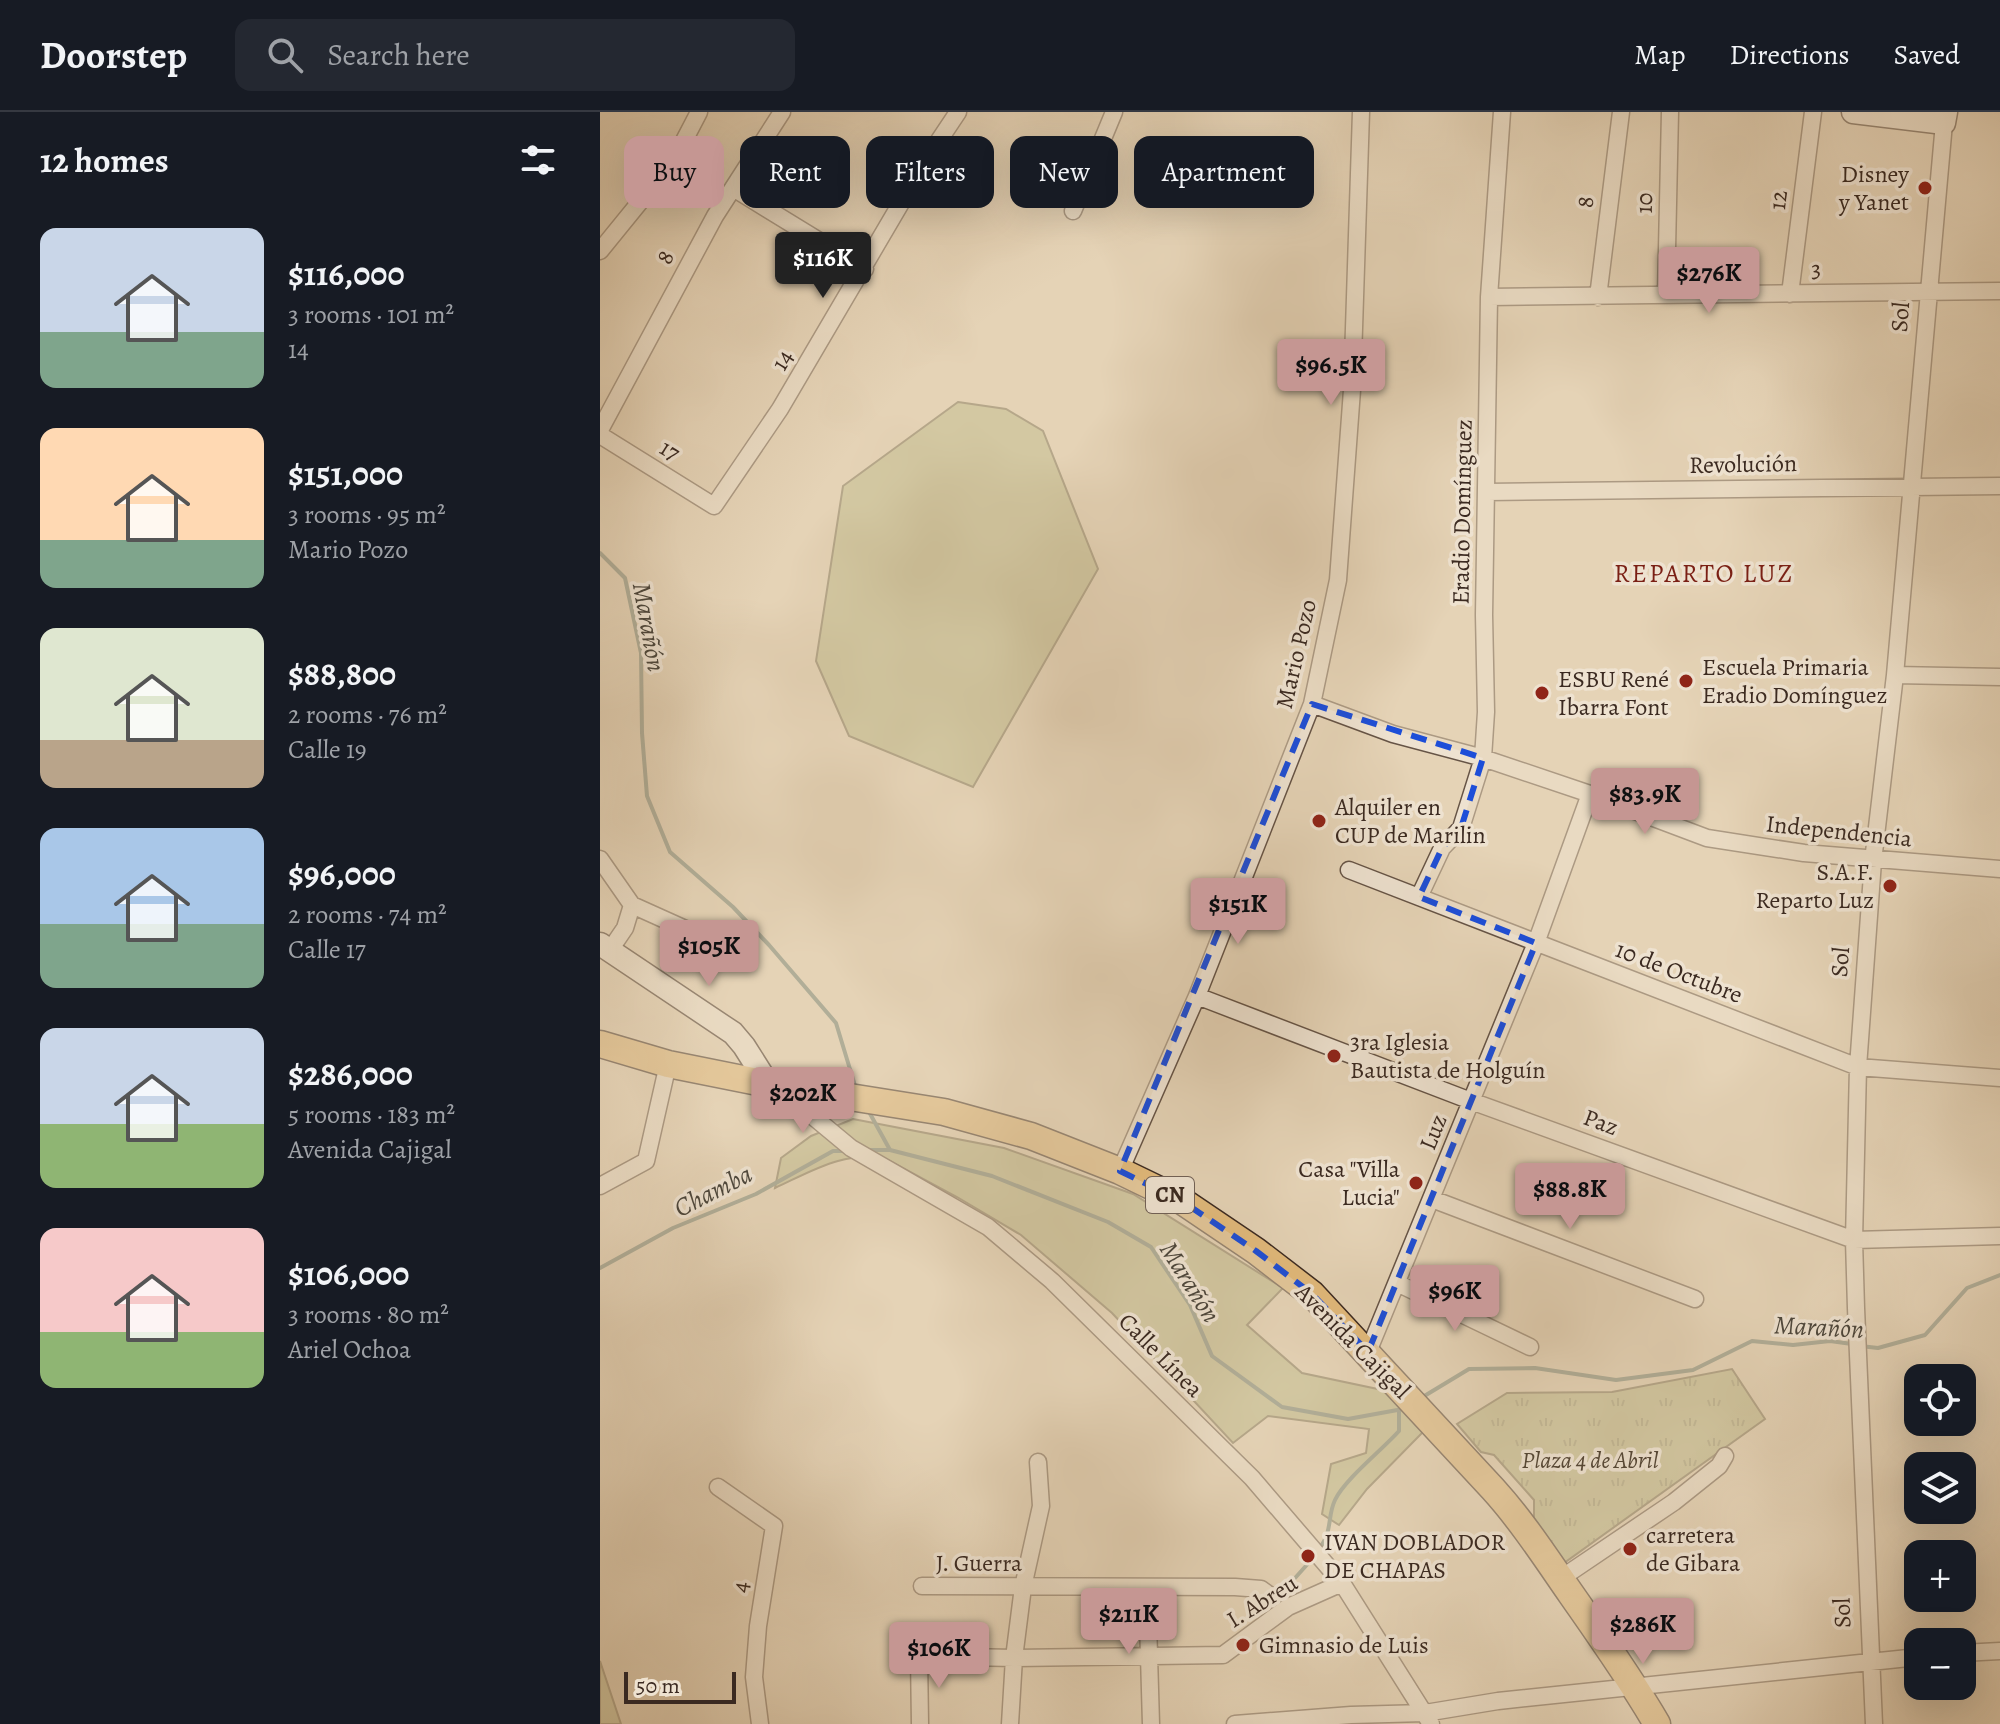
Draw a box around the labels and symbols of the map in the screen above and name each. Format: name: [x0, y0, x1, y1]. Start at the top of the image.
place label: Disney y Yanet: [1838, 158, 1909, 218]
marker: Disney y Yanet: [1916, 179, 1934, 197]
street label: 12: [1761, 188, 1795, 212]
street label: 10: [1628, 192, 1660, 214]
street label: 8: [1568, 194, 1602, 210]
pin: $116K: [767, 232, 879, 300]
street label: 8: [648, 244, 682, 270]
pin: $276K: [1653, 247, 1765, 315]
street label: 3: [1811, 253, 1821, 285]
street label: Sol: [1883, 301, 1917, 333]
pin: $96.5K: [1266, 339, 1396, 407]
street label: 14: [763, 343, 801, 376]
street label: Eradio Domínguez: [1444, 419, 1480, 605]
street label: 17: [654, 432, 687, 469]
street label: Revolución: [1689, 447, 1797, 481]
district label: REPARTO LUZ: [1614, 556, 1794, 591]
water label: Marañón: [624, 580, 674, 674]
street label: Mario Pozo: [1268, 596, 1324, 712]
place label: Escuela Primaria Eradio Domínguez: [1702, 651, 1887, 711]
place label: ESBU René Ibarra Font: [1558, 663, 1669, 723]
marker: Escuela Primaria Eradio Domínguez: [1677, 672, 1695, 690]
marker: ESBU René Ibarra Font: [1533, 684, 1551, 702]
pin: $83.9K: [1580, 768, 1710, 836]
place label: Alquiler en CUP de Marilin: [1334, 791, 1486, 851]
street label: Independencia: [1764, 807, 1914, 855]
marker: Alquiler en CUP de Marilin: [1310, 812, 1328, 830]
place label: S.A.F. Reparto Luz: [1755, 856, 1874, 916]
marker: S.A.F. Reparto Luz: [1881, 877, 1899, 895]
pin: $151K: [1182, 878, 1294, 946]
pin: $105K: [653, 920, 765, 988]
street label: 10 de Octubre: [1611, 933, 1747, 1011]
street label: Sol: [1823, 946, 1857, 978]
place label: 3ra Iglesia Bautista de Holguín: [1350, 1026, 1545, 1086]
marker: 3ra Iglesia Bautista de Holguín: [1325, 1047, 1343, 1065]
pin: $202K: [747, 1067, 859, 1135]
street label: Paz: [1579, 1101, 1623, 1143]
street label: Luz: [1411, 1109, 1455, 1155]
place label: Casa "Villa Lucia": [1298, 1153, 1401, 1213]
water label: Chamba: [668, 1157, 758, 1225]
pin: $88.8K: [1505, 1163, 1635, 1231]
marker: Casa "Villa Lucia": [1407, 1174, 1425, 1192]
road number: CN: [1146, 1177, 1194, 1213]
water label: Marañón: [1151, 1235, 1229, 1329]
pin: $96K: [1408, 1265, 1502, 1333]
street label: Avenida Cajigal: [1288, 1276, 1418, 1406]
street label: Calle Línea: [1112, 1306, 1211, 1405]
water label: Marañón: [1773, 1307, 1865, 1347]
park label: Plaza 4 de Abril: [1522, 1444, 1658, 1476]
place label: carretera de Gibara: [1646, 1519, 1741, 1579]
place label: IVAN DOBLADOR DE CHAPAS: [1324, 1526, 1505, 1586]
marker: carretera de Gibara: [1621, 1540, 1639, 1558]
street label: J. Guerra: [936, 1547, 1023, 1579]
marker: IVAN DOBLADOR DE CHAPAS: [1299, 1547, 1317, 1565]
street label: I. Abreu: [1220, 1567, 1304, 1635]
street label: 4: [723, 1579, 757, 1595]
pin: $211K: [1073, 1588, 1185, 1656]
street label: Sol: [1825, 1597, 1859, 1629]
pin: $286K: [1587, 1598, 1699, 1666]
pin: $106K: [883, 1622, 995, 1690]
place label: Gimnasio de Luis: [1259, 1629, 1429, 1661]
marker: Gimnasio de Luis: [1234, 1636, 1252, 1654]
scale bar: [624, 1668, 736, 1704]

